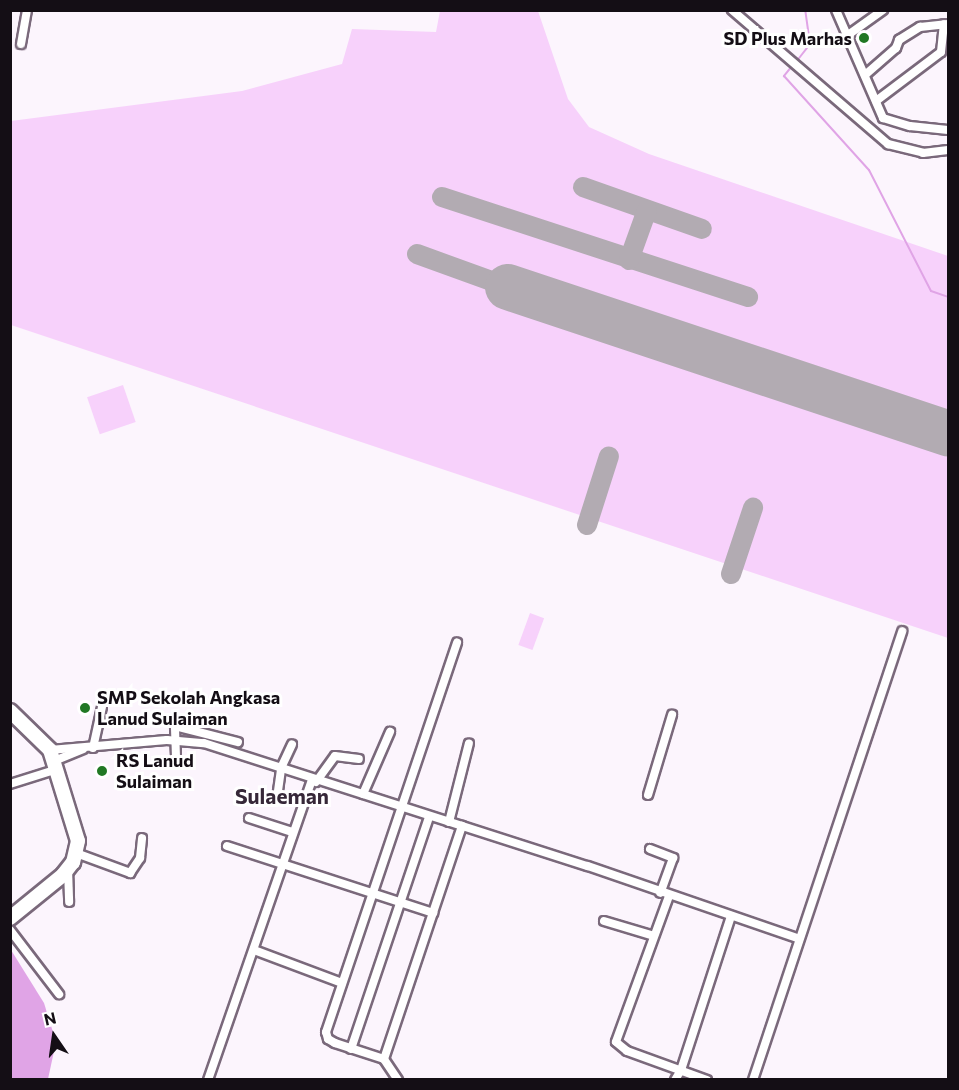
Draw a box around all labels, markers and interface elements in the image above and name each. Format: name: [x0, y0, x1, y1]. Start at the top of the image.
place label: SD Plus Marhas: [724, 27, 852, 49]
marker: SD Plus Marhas: [857, 31, 871, 45]
place label: SMP Sekolah Angkasa Lanud Sulaiman: [97, 687, 280, 730]
marker: SMP Sekolah Angkasa Lanud Sulaiman: [78, 701, 92, 715]
place label: RS Lanud Sulaiman: [116, 750, 194, 792]
marker: RS Lanud Sulaiman: [93, 762, 111, 780]
district label: Sulaeman: [235, 783, 329, 809]
north arrow: [24, 1006, 84, 1066]
text: N: [42, 1007, 58, 1029]

